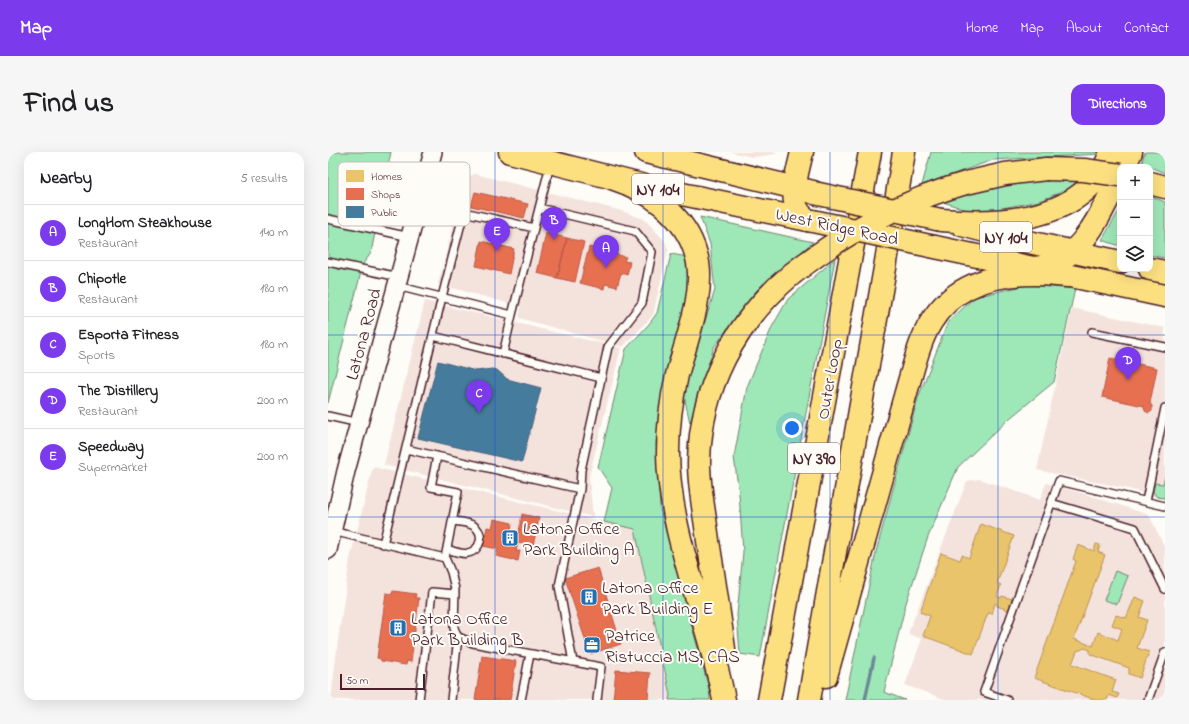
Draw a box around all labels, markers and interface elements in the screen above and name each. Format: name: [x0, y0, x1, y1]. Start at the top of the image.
text: Map: [20, 15, 52, 42]
text: Home: [966, 18, 998, 39]
text: Map: [1020, 18, 1044, 39]
text: About: [1066, 18, 1102, 39]
text: Contact: [1124, 18, 1169, 39]
text: Find us: [24, 84, 114, 125]
button: Directions: [1071, 84, 1165, 125]
legend: [338, 162, 470, 226]
map controls: [1117, 164, 1153, 272]
button: +: [1117, 164, 1153, 200]
text: Nearby: [40, 166, 92, 191]
text: 5 results: [240, 169, 288, 188]
text: Homes: [371, 169, 403, 185]
road number: NY 104: [632, 174, 684, 204]
text: Shops: [371, 187, 401, 203]
button: −: [1117, 200, 1153, 236]
street label: West Ridge Road: [773, 202, 900, 255]
text: Public: [371, 205, 397, 221]
pin: B: [541, 207, 567, 240]
text: LongHorn Steakhouse: [78, 212, 212, 234]
pin: E: [484, 218, 510, 251]
road number: NY 104: [980, 222, 1032, 252]
text: A: [49, 223, 57, 242]
text: 140 m: [260, 223, 288, 242]
text: Restaurant: [78, 234, 138, 253]
pin: A: [593, 235, 619, 268]
button: layers: [1117, 236, 1153, 272]
text: Chipotle: [78, 268, 126, 290]
text: B: [49, 279, 57, 298]
text: 180 m: [260, 279, 288, 298]
street label: Latona Road: [340, 286, 390, 383]
text: Restaurant: [78, 290, 138, 309]
text: Esporta Fitness: [78, 324, 179, 346]
text: C: [49, 335, 57, 354]
text: 180 m: [260, 335, 288, 354]
street label: Outer Loop: [811, 337, 851, 422]
text: Sports: [78, 346, 115, 365]
pin: D: [1115, 347, 1141, 380]
text: The Distillery: [78, 380, 158, 402]
pin: C: [466, 380, 492, 413]
text: D: [48, 391, 58, 410]
text: 200 m: [257, 391, 288, 410]
text: Restaurant: [78, 402, 138, 421]
your location: [782, 418, 802, 438]
text: Speedway: [78, 436, 144, 458]
road number: NY 390: [788, 443, 840, 473]
text: E: [49, 447, 57, 466]
text: 200 m: [257, 447, 288, 466]
text: Supermarket: [78, 458, 148, 477]
place label: Latona Office Park Building A: [523, 517, 635, 565]
building icon: Latona Office Park Building A: [500, 528, 520, 548]
place label: Latona Office Park Building E: [602, 576, 713, 624]
building icon: Latona Office Park Building E: [579, 587, 599, 607]
place label: Latona Office Park Building B: [411, 607, 524, 655]
building icon: Latona Office Park Building B: [388, 618, 408, 638]
place label: Patrice Ristuccia MS, CAS: [605, 624, 740, 671]
office icon: Patrice Ristuccia MS, CAS: [582, 635, 602, 655]
scale bar: [340, 672, 425, 691]
text: 50 m: [346, 673, 368, 689]

